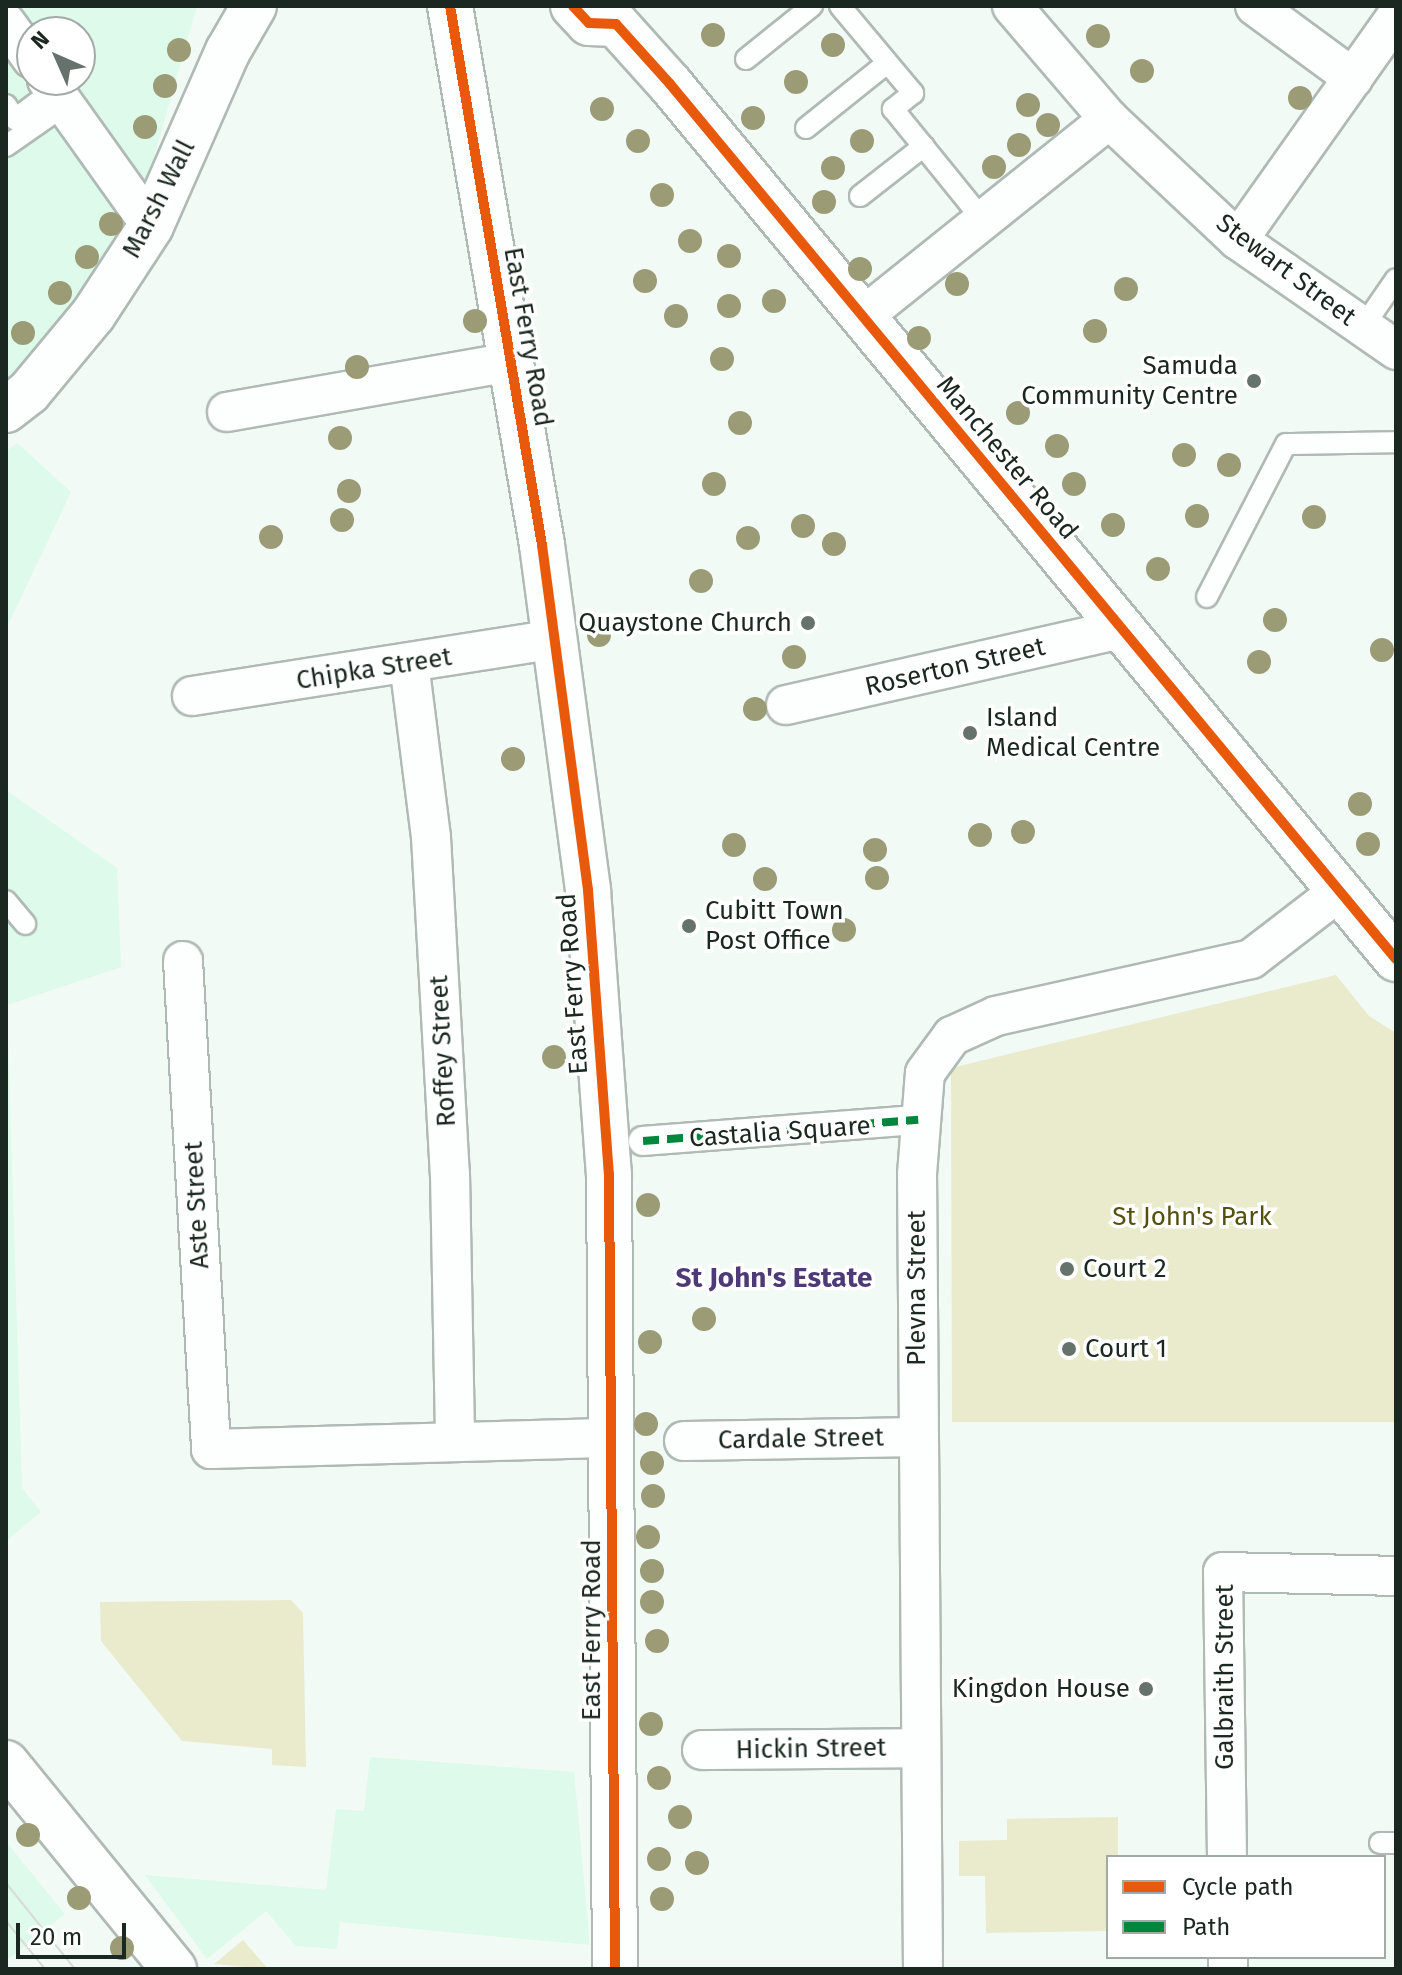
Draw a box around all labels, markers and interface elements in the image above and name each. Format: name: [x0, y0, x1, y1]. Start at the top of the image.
north arrow: [16, 16, 96, 96]
text: N: [25, 25, 55, 55]
street label: Marsh Wall: [116, 135, 202, 263]
street label: Stewart Street: [1210, 207, 1362, 333]
street label: East Ferry Road: [497, 245, 559, 429]
place label: Samuda Community Centre: [1021, 350, 1238, 412]
street label: Manchester Road: [930, 370, 1084, 546]
marker: Samuda Community Centre: [1245, 372, 1263, 390]
place label: Quaystone Church: [578, 607, 792, 639]
marker: Quaystone Church: [799, 614, 817, 632]
street label: Roserton Street: [862, 631, 1048, 703]
street label: Chipka Street: [294, 641, 454, 697]
place label: Island Medical Centre: [986, 702, 1160, 764]
marker: Island Medical Centre: [961, 724, 979, 742]
street label: East Ferry Road: [551, 892, 595, 1076]
place label: Cubitt Town Post Office: [705, 895, 844, 956]
marker: Cubitt Town Post Office: [680, 917, 698, 935]
street label: Roffey Street: [423, 974, 463, 1128]
street label: Castalia Square: [688, 1110, 872, 1154]
street label: Aste Street: [178, 1140, 216, 1270]
park label: St John's Park: [1112, 1201, 1272, 1233]
street label: Plevna Street: [901, 1210, 933, 1366]
place label: Court 2: [1083, 1253, 1167, 1285]
marker: Court 2: [1058, 1260, 1076, 1278]
district label: St John's Estate: [676, 1261, 872, 1295]
place label: Court 1: [1085, 1333, 1167, 1365]
marker: Court 1: [1060, 1340, 1078, 1358]
street label: Cardale Street: [718, 1422, 884, 1456]
street label: East Ferry Road: [576, 1539, 608, 1721]
street label: Galbraith Street: [1209, 1584, 1241, 1770]
place label: Kingdon House: [952, 1673, 1130, 1705]
marker: Kingdon House: [1137, 1680, 1155, 1698]
street label: Hickin Street: [735, 1732, 887, 1766]
legend: [1106, 1855, 1386, 1959]
text: Cycle path: [1182, 1873, 1294, 1901]
scale bar: [20, 1907, 130, 1957]
text: Path: [1182, 1913, 1230, 1941]
text: 20 m: [30, 1923, 82, 1951]

